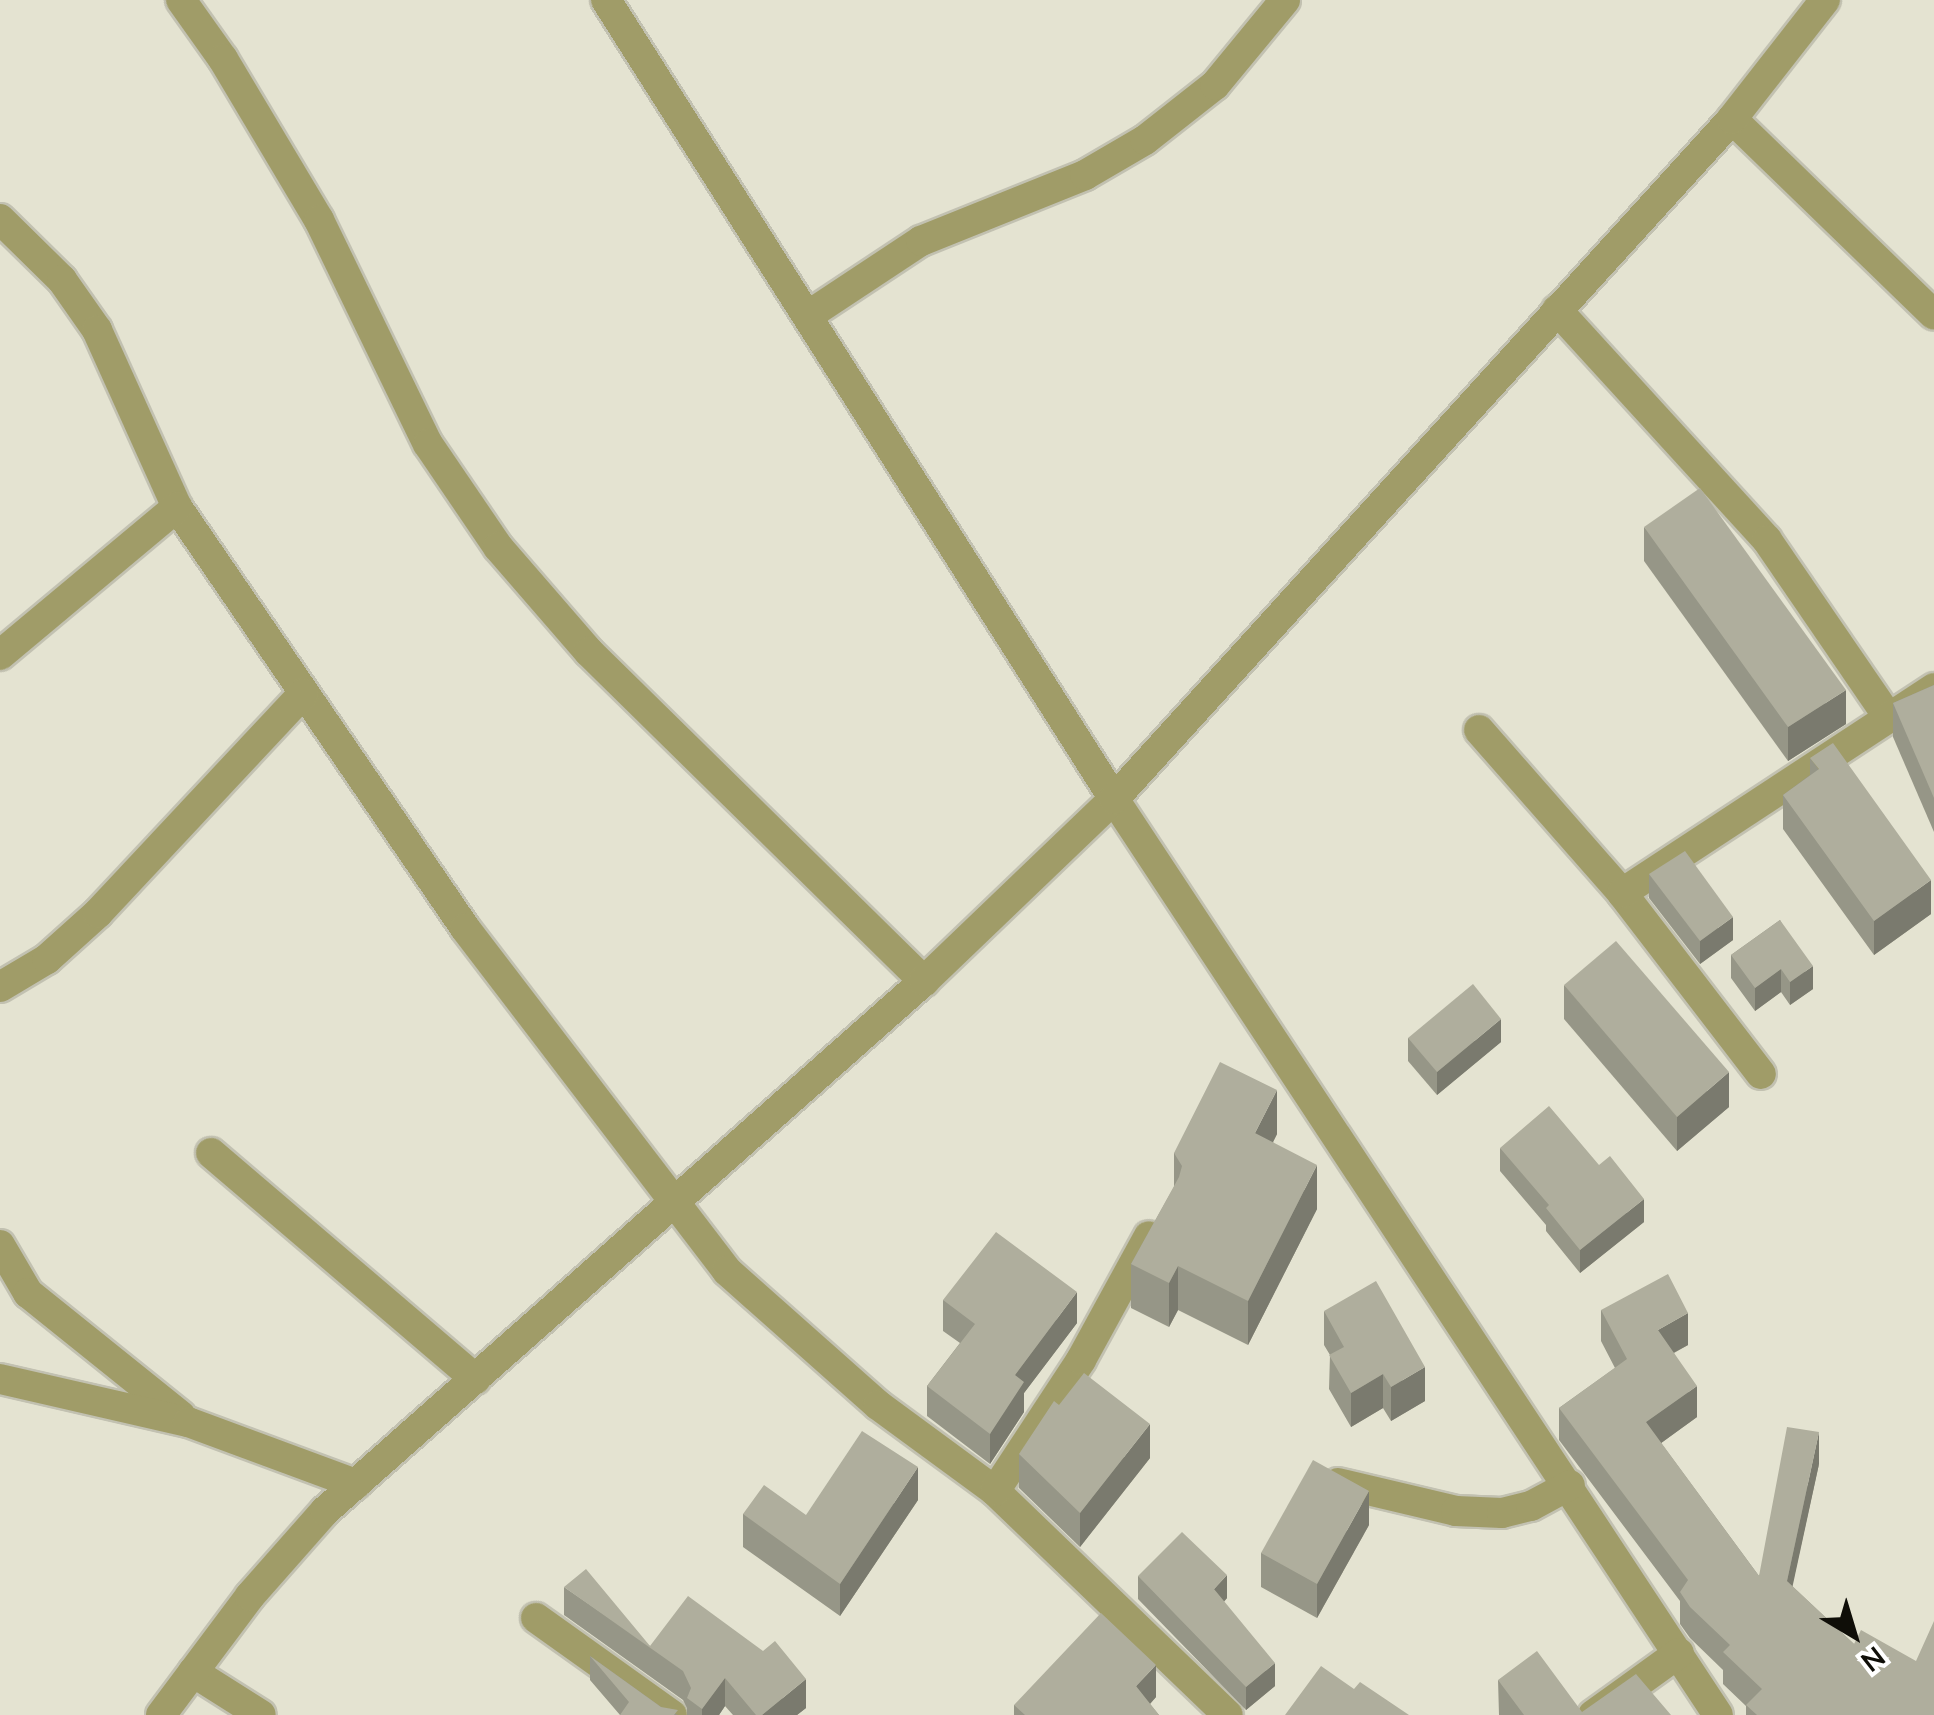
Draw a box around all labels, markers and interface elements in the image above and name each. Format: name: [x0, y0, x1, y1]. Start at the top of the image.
north arrow: [1804, 1585, 1904, 1685]
text: N: [1853, 1637, 1892, 1680]

